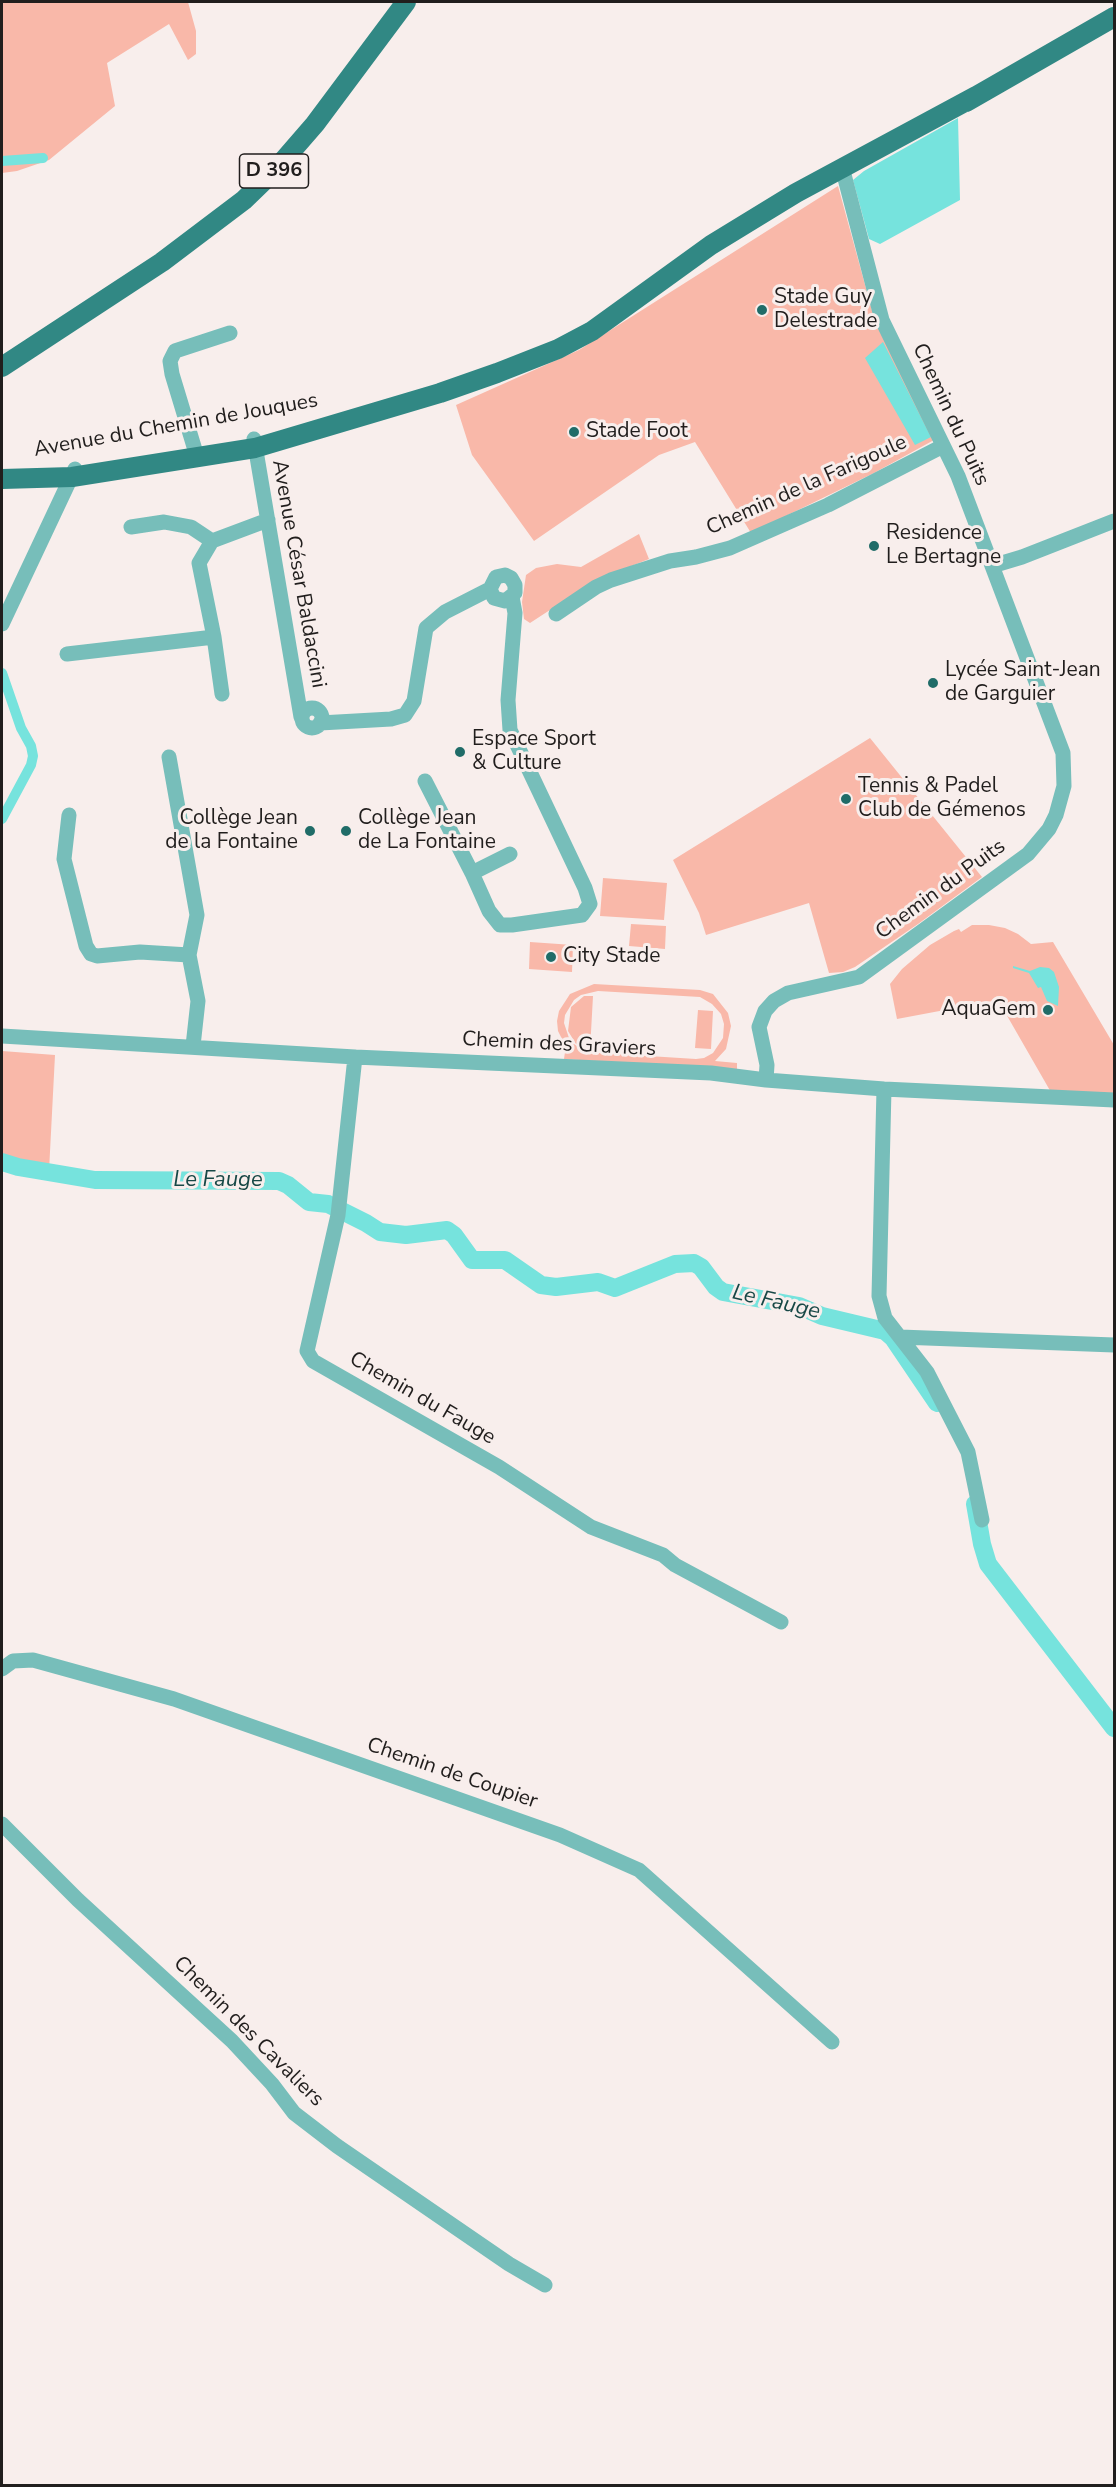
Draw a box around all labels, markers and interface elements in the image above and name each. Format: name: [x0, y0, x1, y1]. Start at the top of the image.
road number: D 396: [240, 154, 308, 188]
place label: Stade Guy Delestrade: [774, 285, 877, 335]
marker: Stade Guy Delestrade: [755, 303, 769, 317]
street label: Chemin du Puits: [906, 340, 994, 490]
street label: Avenue du Chemin de Jouques: [32, 389, 320, 463]
place label: Stade Foot: [586, 419, 688, 445]
marker: Stade Foot: [567, 425, 581, 439]
street label: Chemin de la Farigoule: [703, 430, 911, 542]
street label: Avenue César Baldaccini: [266, 458, 330, 690]
place label: Residence Le Bertagne: [886, 521, 1001, 571]
marker: Residence Le Bertagne: [867, 539, 881, 553]
place label: Lycée Saint-Jean de Garguier: [945, 658, 1101, 708]
marker: Lycée Saint-Jean de Garguier: [926, 676, 940, 690]
place label: Espace Sport & Culture: [472, 727, 596, 777]
marker: Espace Sport & Culture: [453, 745, 467, 759]
place label: Tennis & Padel Club de Gémenos: [858, 774, 1026, 824]
marker: Tennis & Padel Club de Gémenos: [839, 792, 853, 806]
place label: Collège Jean de la Fontaine: [165, 806, 298, 856]
place label: Collège Jean de La Fontaine: [358, 806, 496, 856]
marker: Collège Jean de la Fontaine: [303, 824, 317, 838]
marker: Collège Jean de La Fontaine: [339, 824, 353, 838]
street label: Chemin du Puits: [871, 835, 1011, 945]
place label: City Stade: [563, 944, 660, 970]
marker: City Stade: [544, 950, 558, 964]
place label: AquaGem: [941, 997, 1036, 1023]
marker: AquaGem: [1041, 1003, 1055, 1017]
street label: Chemin des Graviers: [461, 1027, 657, 1063]
water label: Le Fauge: [173, 1168, 263, 1194]
water label: Le Fauge: [729, 1280, 823, 1326]
street label: Chemin du Fauge: [345, 1347, 499, 1451]
street label: Chemin de Coupier: [363, 1733, 541, 1815]
street label: Chemin des Cavaliers: [167, 1951, 329, 2113]

